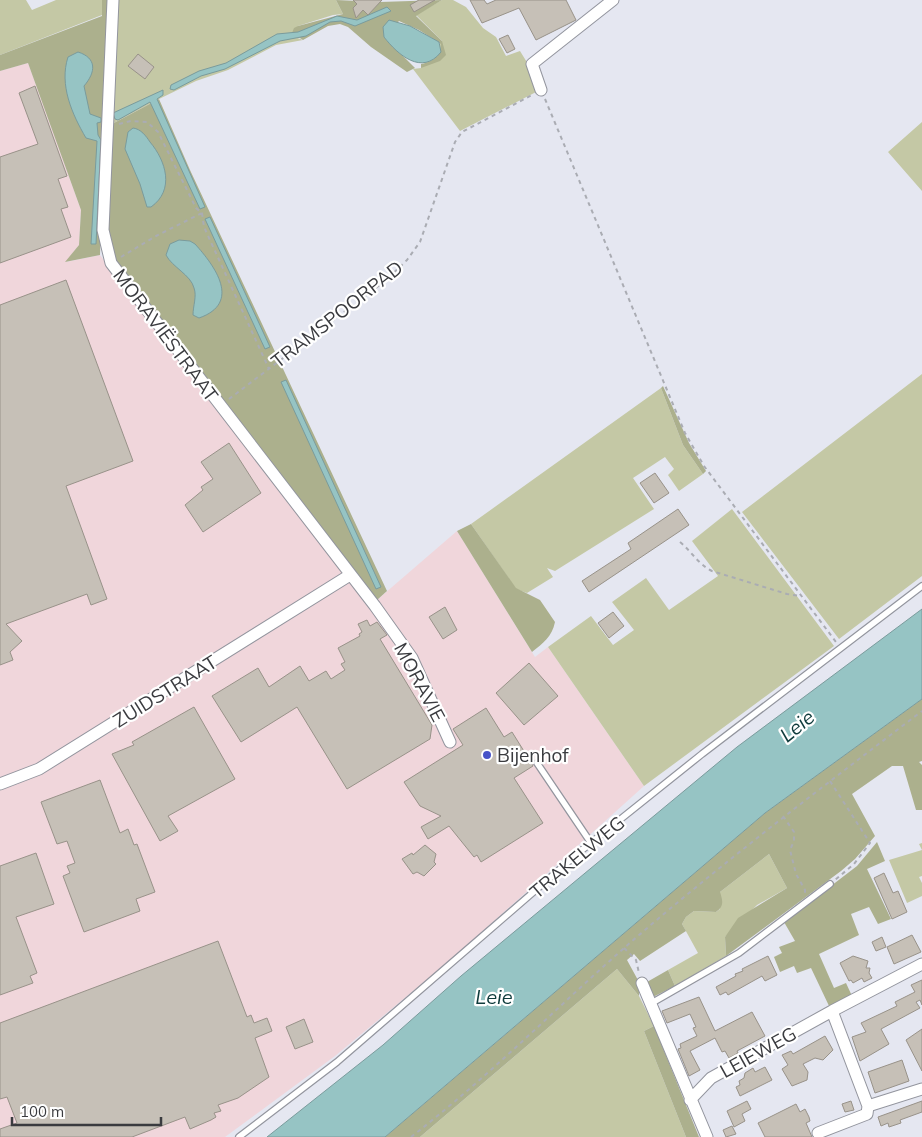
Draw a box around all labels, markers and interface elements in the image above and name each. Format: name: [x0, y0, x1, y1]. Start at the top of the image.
street label: TRAMSPOORPAD: [266, 255, 408, 373]
street label: MORAVIËSTRAAT: [108, 264, 224, 406]
street label: MORAVIE: [389, 638, 451, 726]
street label: ZUIDSTRAAT: [109, 649, 222, 733]
water label: Leie: [774, 704, 819, 747]
place label: Bijenhof: [497, 743, 569, 767]
marker: Bijenhof: [481, 749, 493, 761]
street label: TRAKELWEG: [525, 810, 629, 904]
water label: Leie: [475, 984, 513, 1009]
street label: LEIEWEG: [716, 1021, 800, 1083]
scale bar: [12, 1094, 161, 1126]
text: 100 m: [20, 1102, 64, 1121]

